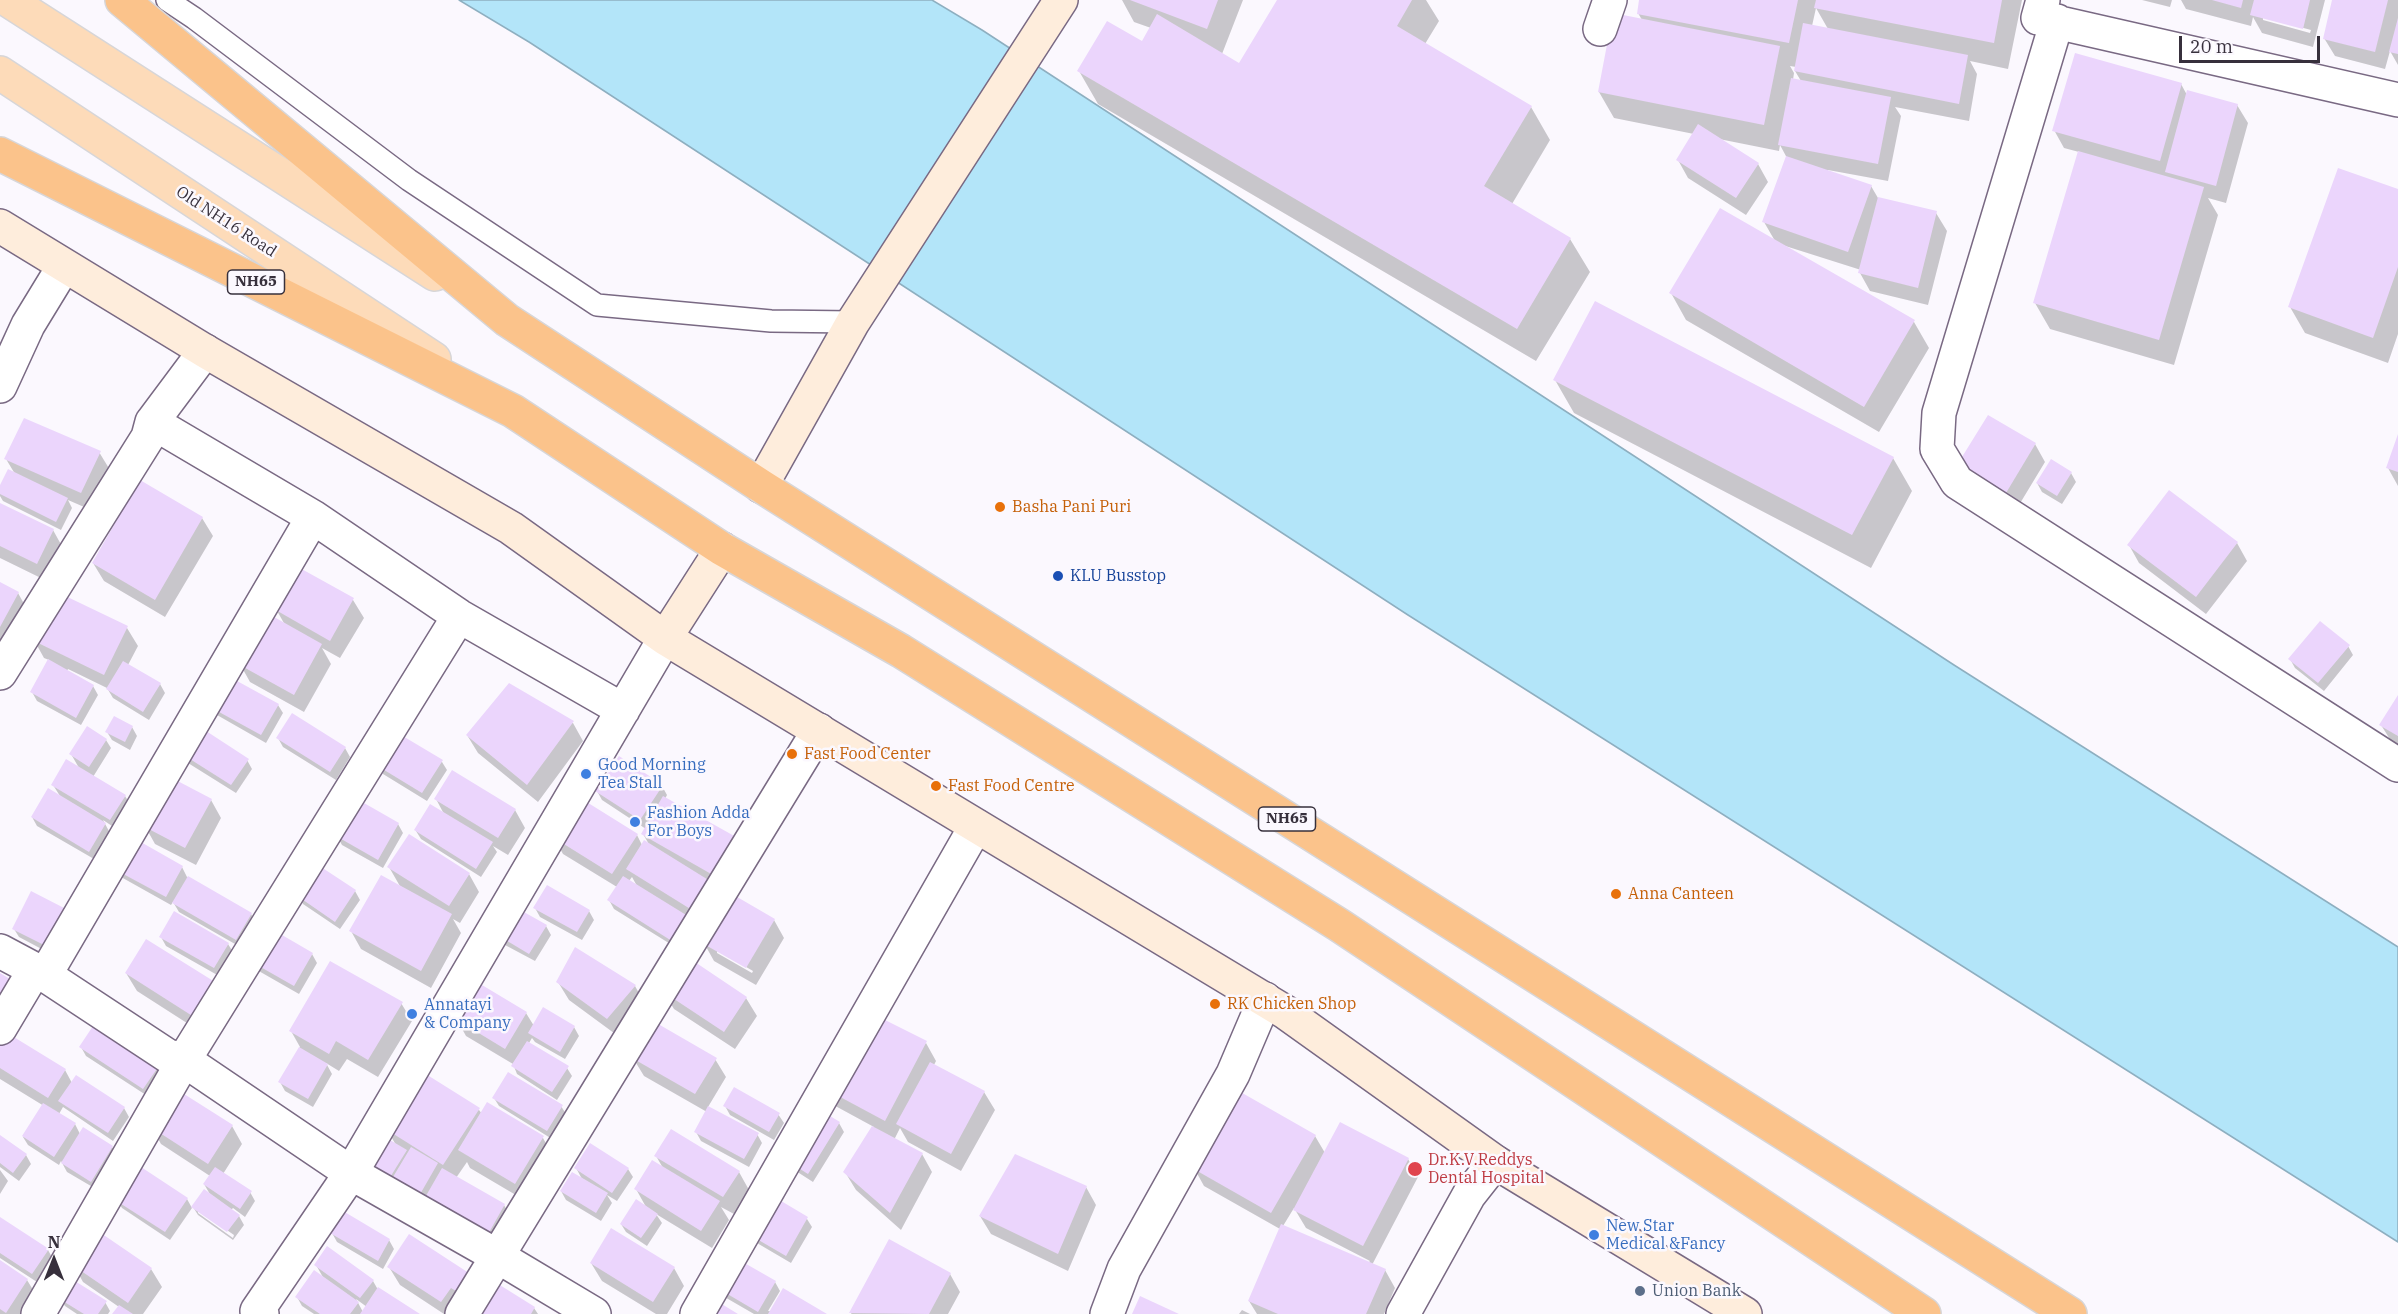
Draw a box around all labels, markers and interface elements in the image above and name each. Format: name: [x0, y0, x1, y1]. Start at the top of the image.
scale bar: [2182, 24, 2323, 62]
text: 20 m: [2190, 35, 2233, 58]
street label: Old NH16 Road: [172, 182, 280, 262]
road number: NH65: [228, 270, 284, 294]
place label: Basha Pani Puri: [1012, 497, 1131, 517]
marker: Basha Pani Puri: [993, 500, 1007, 514]
place label: KLU Busstop: [1070, 566, 1166, 586]
marker: KLU Busstop: [1051, 569, 1065, 583]
place label: Fast Food Center: [804, 744, 931, 764]
marker: Fast Food Center: [785, 747, 799, 761]
place label: Good Morning Tea Stall: [598, 755, 706, 793]
marker: Good Morning Tea Stall: [579, 767, 593, 781]
place label: Fast Food Centre: [948, 776, 1075, 796]
marker: Fast Food Centre: [929, 779, 943, 793]
place label: Fashion Adda For Boys: [647, 803, 750, 841]
road number: NH65: [1258, 807, 1316, 831]
marker: Fashion Adda For Boys: [628, 815, 642, 829]
place label: Anna Canteen: [1628, 884, 1734, 904]
marker: Anna Canteen: [1609, 887, 1623, 901]
place label: RK Chicken Shop: [1227, 994, 1356, 1014]
place label: Annatayi & Company: [424, 995, 511, 1033]
marker: RK Chicken Shop: [1208, 997, 1222, 1011]
marker: Annatayi & Company: [405, 1007, 419, 1021]
place label: Dr.K.V.Reddys Dental Hospital: [1428, 1150, 1544, 1188]
marker: Dr.K.V.Reddys Dental Hospital: [1406, 1160, 1424, 1178]
place label: New Star Medical &Fancy: [1606, 1216, 1725, 1254]
marker: New Star Medical &Fancy: [1587, 1228, 1601, 1242]
north arrow: [24, 1230, 84, 1290]
text: N: [48, 1232, 60, 1252]
place label: Union Bank: [1652, 1281, 1741, 1301]
marker: Union Bank: [1633, 1284, 1647, 1298]

